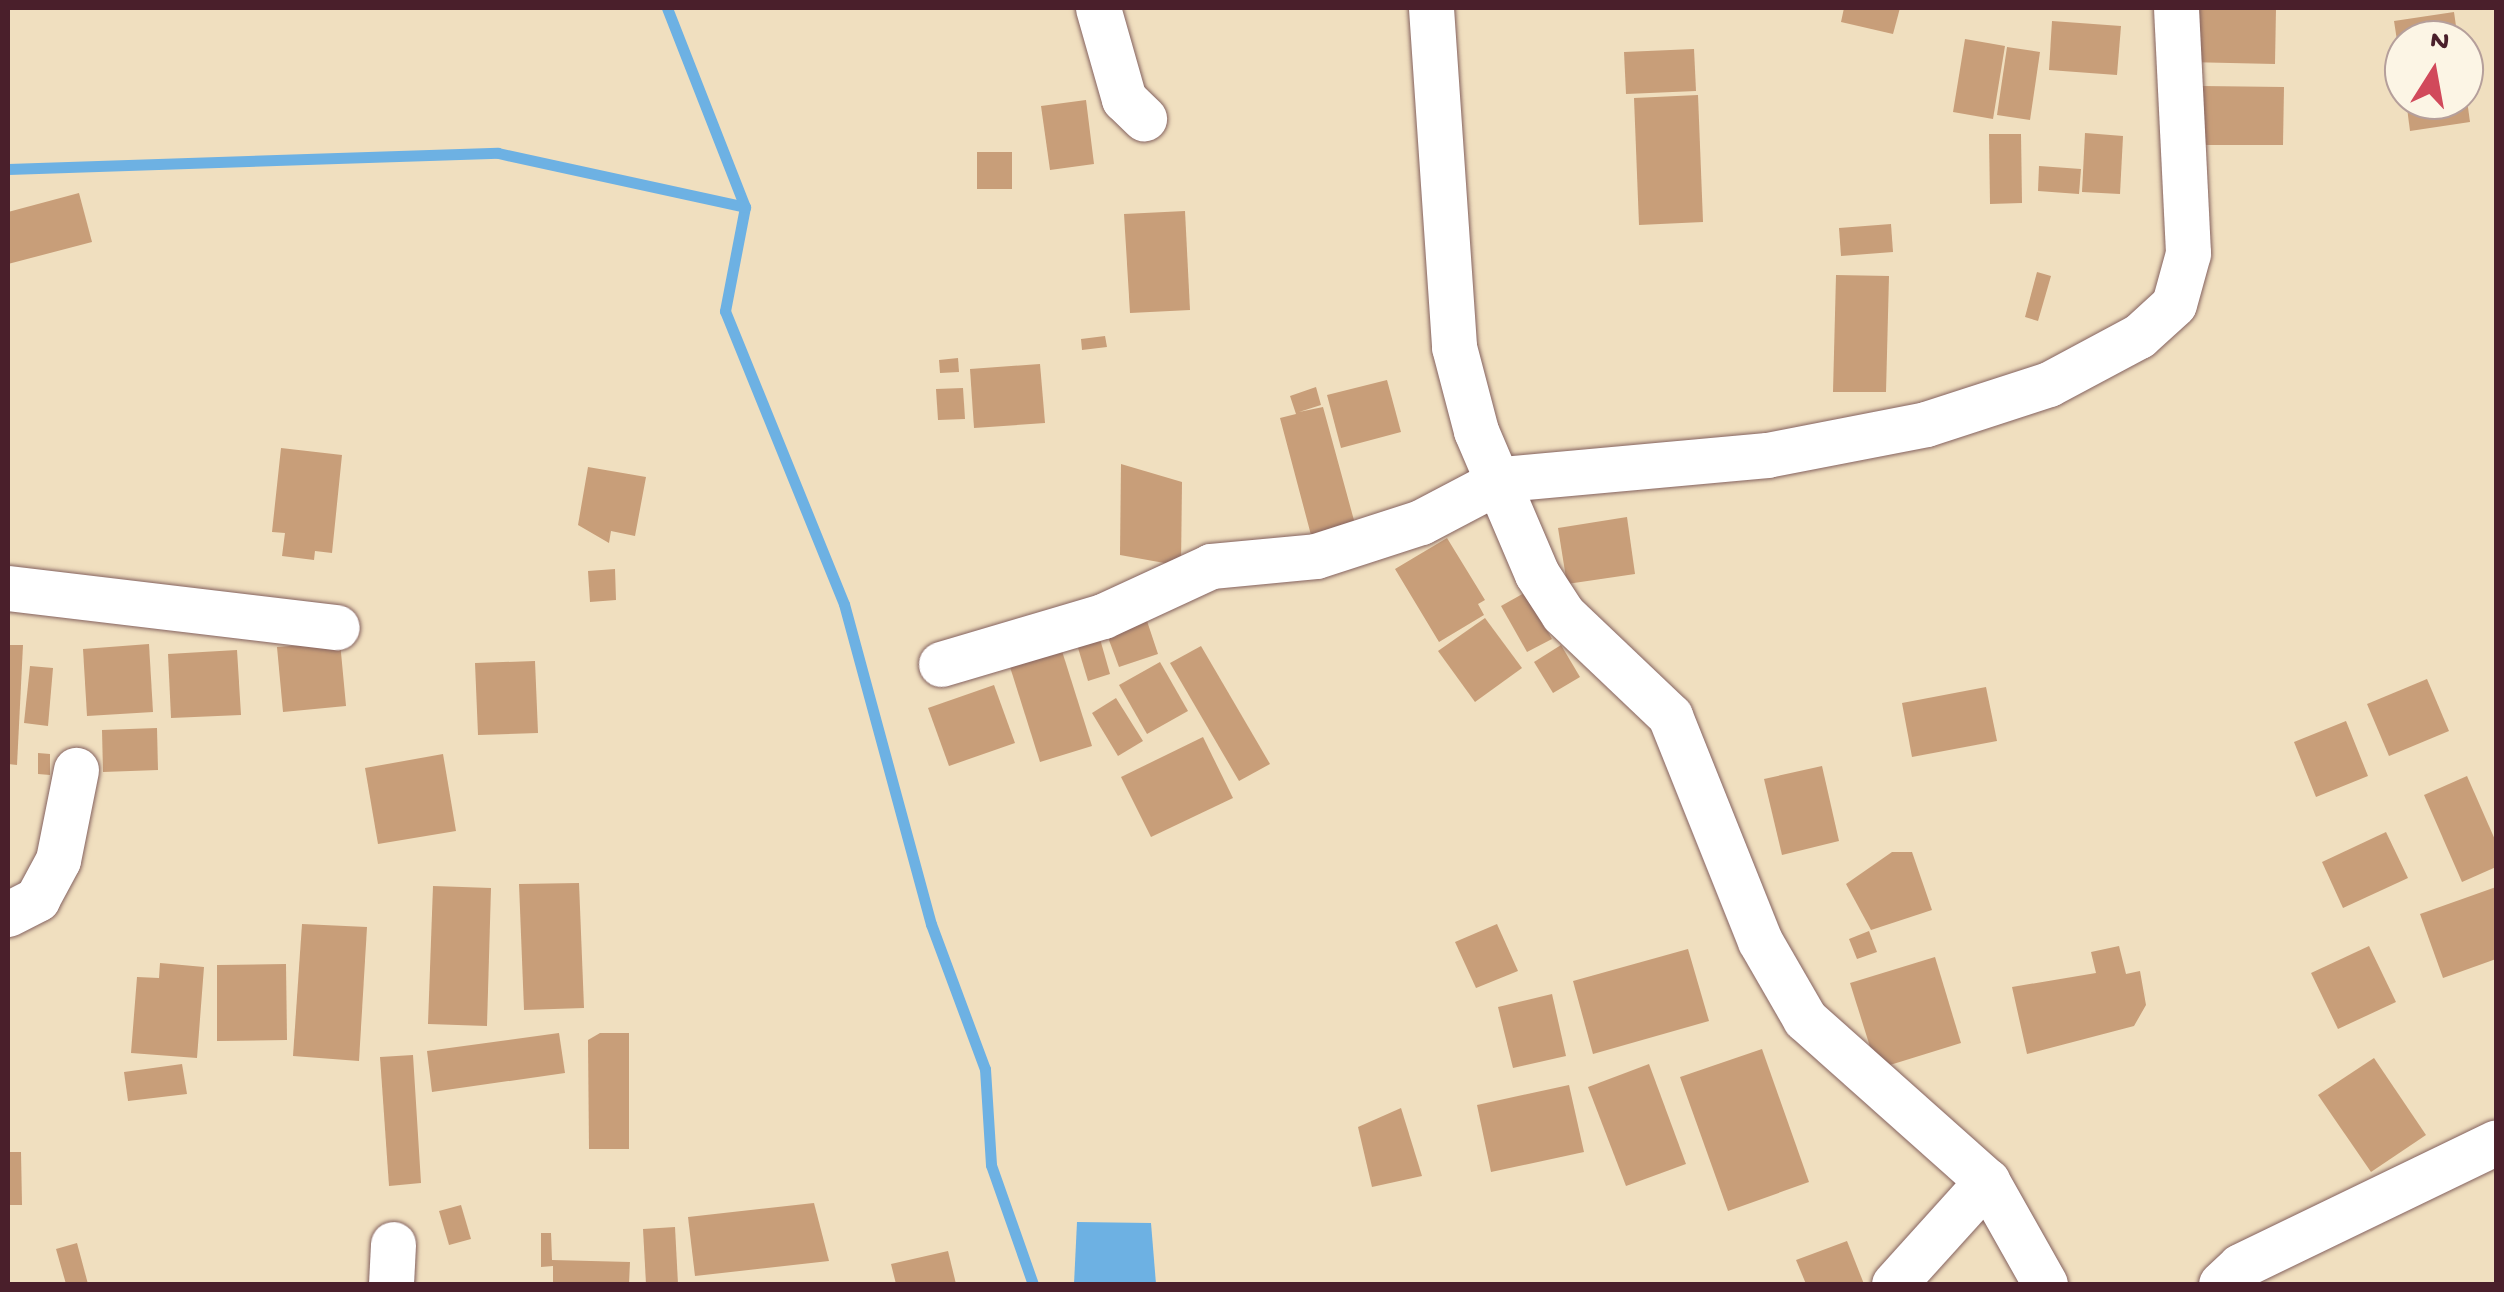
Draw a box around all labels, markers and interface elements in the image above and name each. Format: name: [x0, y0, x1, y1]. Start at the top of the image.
north arrow: [2384, 20, 2484, 120]
text: N: [2427, 24, 2452, 60]

